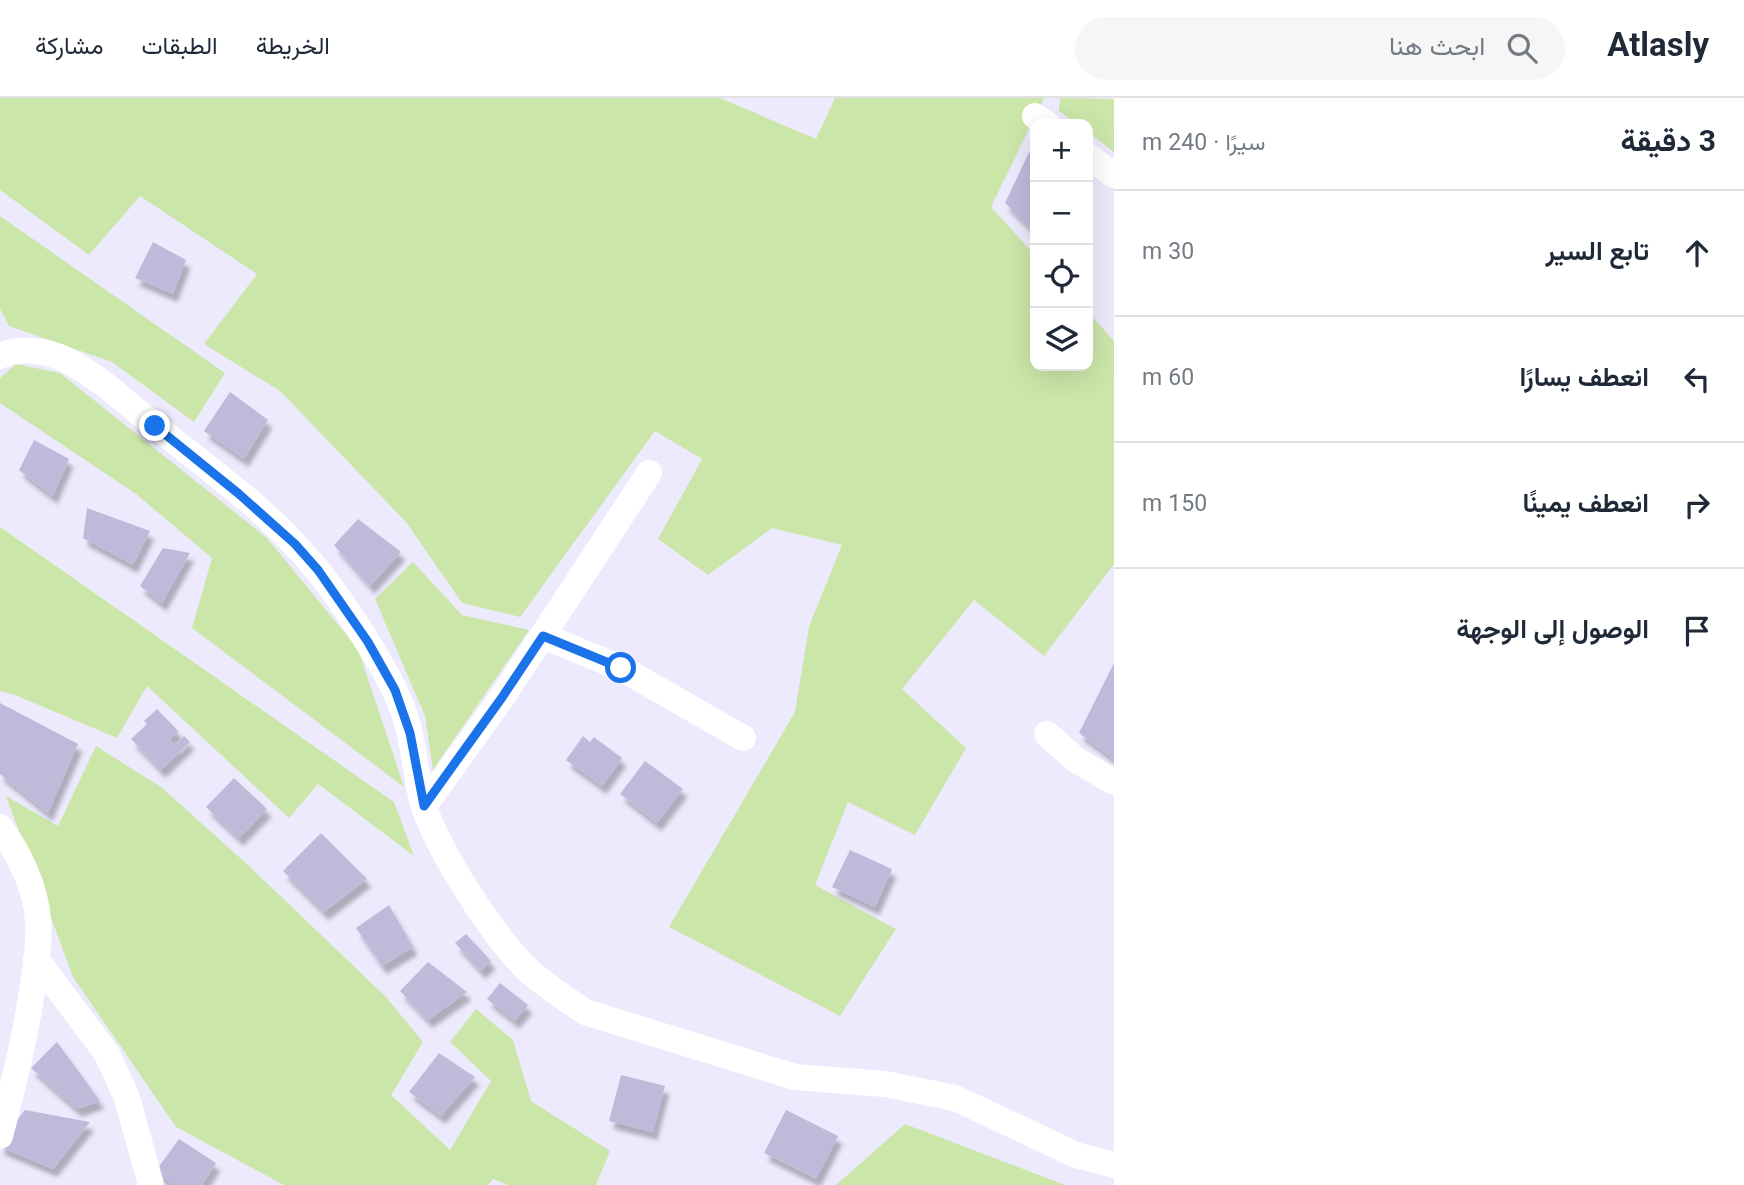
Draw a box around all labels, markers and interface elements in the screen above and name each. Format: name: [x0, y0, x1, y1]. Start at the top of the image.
search box: [1075, 17, 1565, 80]
text: Atlasly: [1607, 22, 1709, 74]
text: ابحث هنا: [1389, 28, 1485, 69]
text: مشاركة: [35, 29, 103, 67]
text: الطبقات: [141, 29, 218, 67]
text: الخريطة: [256, 29, 330, 67]
icon: search: [1503, 29, 1541, 67]
map controls: [1030, 119, 1093, 371]
button: +: [1030, 119, 1093, 182]
text: 3 دقيقة: [1620, 120, 1716, 167]
text: سيرًا · 240 m: [1142, 126, 1265, 162]
button: −: [1030, 182, 1093, 245]
text: تابع السير: [1545, 233, 1649, 274]
icon: ahead: [1678, 234, 1716, 272]
text: 30 m: [1142, 235, 1194, 271]
button: locate: [1030, 245, 1093, 308]
button: layers: [1030, 308, 1093, 371]
text: انعطف يسارًا: [1519, 359, 1649, 400]
icon: left: [1678, 360, 1716, 398]
text: 60 m: [1142, 361, 1194, 397]
route end: [139, 410, 170, 441]
text: انعطف يمينًا: [1523, 485, 1649, 526]
icon: right: [1678, 486, 1716, 524]
text: 150 m: [1142, 487, 1207, 523]
text: الوصول إلى الوجهة: [1456, 611, 1649, 652]
icon: arrive: [1678, 612, 1716, 650]
route start: [605, 652, 636, 683]

